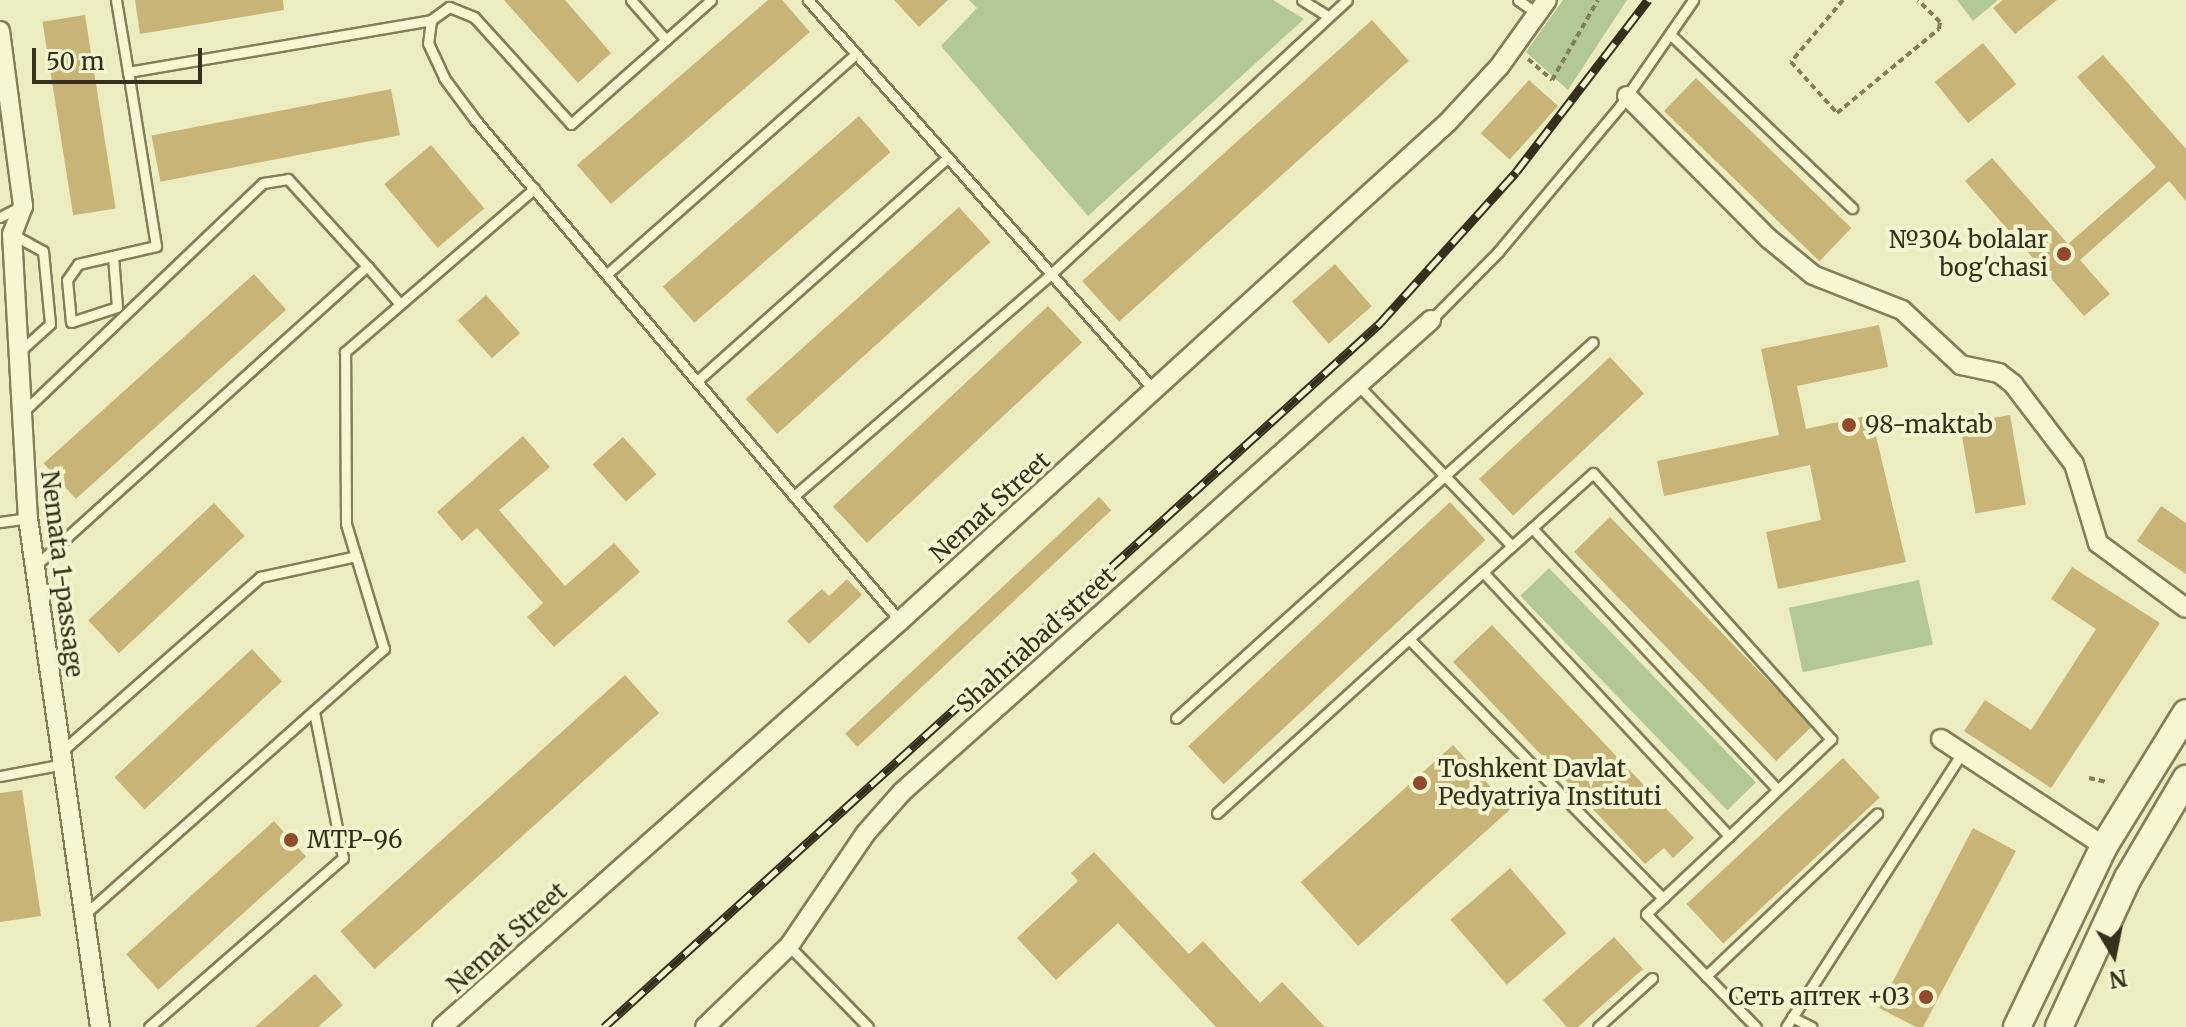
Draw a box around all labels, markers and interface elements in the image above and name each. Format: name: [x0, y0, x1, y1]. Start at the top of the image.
scale bar: [36, 32, 206, 82]
text: 50 m: [46, 46, 105, 77]
place label: №304 bolalar bog'chasi: [1889, 226, 2048, 282]
marker: №304 bolalar bog'chasi: [2055, 245, 2073, 263]
place label: 98-maktab: [1865, 411, 1993, 439]
marker: 98-maktab: [1840, 416, 1858, 434]
street label: Nemat Street: [924, 446, 1056, 568]
street label: Nemata 1-passage: [35, 469, 89, 679]
street label: Shahriabad street: [951, 561, 1121, 719]
place label: Toshkent Davlat Pedyatriya Instituti: [1438, 755, 1661, 811]
marker: Toshkent Davlat Pedyatriya Instituti: [1409, 772, 1431, 794]
place label: MTP-96: [307, 826, 402, 854]
marker: MTP-96: [282, 831, 300, 849]
street label: Nemat Street: [441, 877, 573, 999]
north arrow: [2074, 915, 2154, 995]
text: N: [2107, 963, 2129, 994]
place label: Сеть аптек +03: [1728, 983, 1910, 1011]
marker: Сеть аптек +03: [1917, 988, 1935, 1006]

